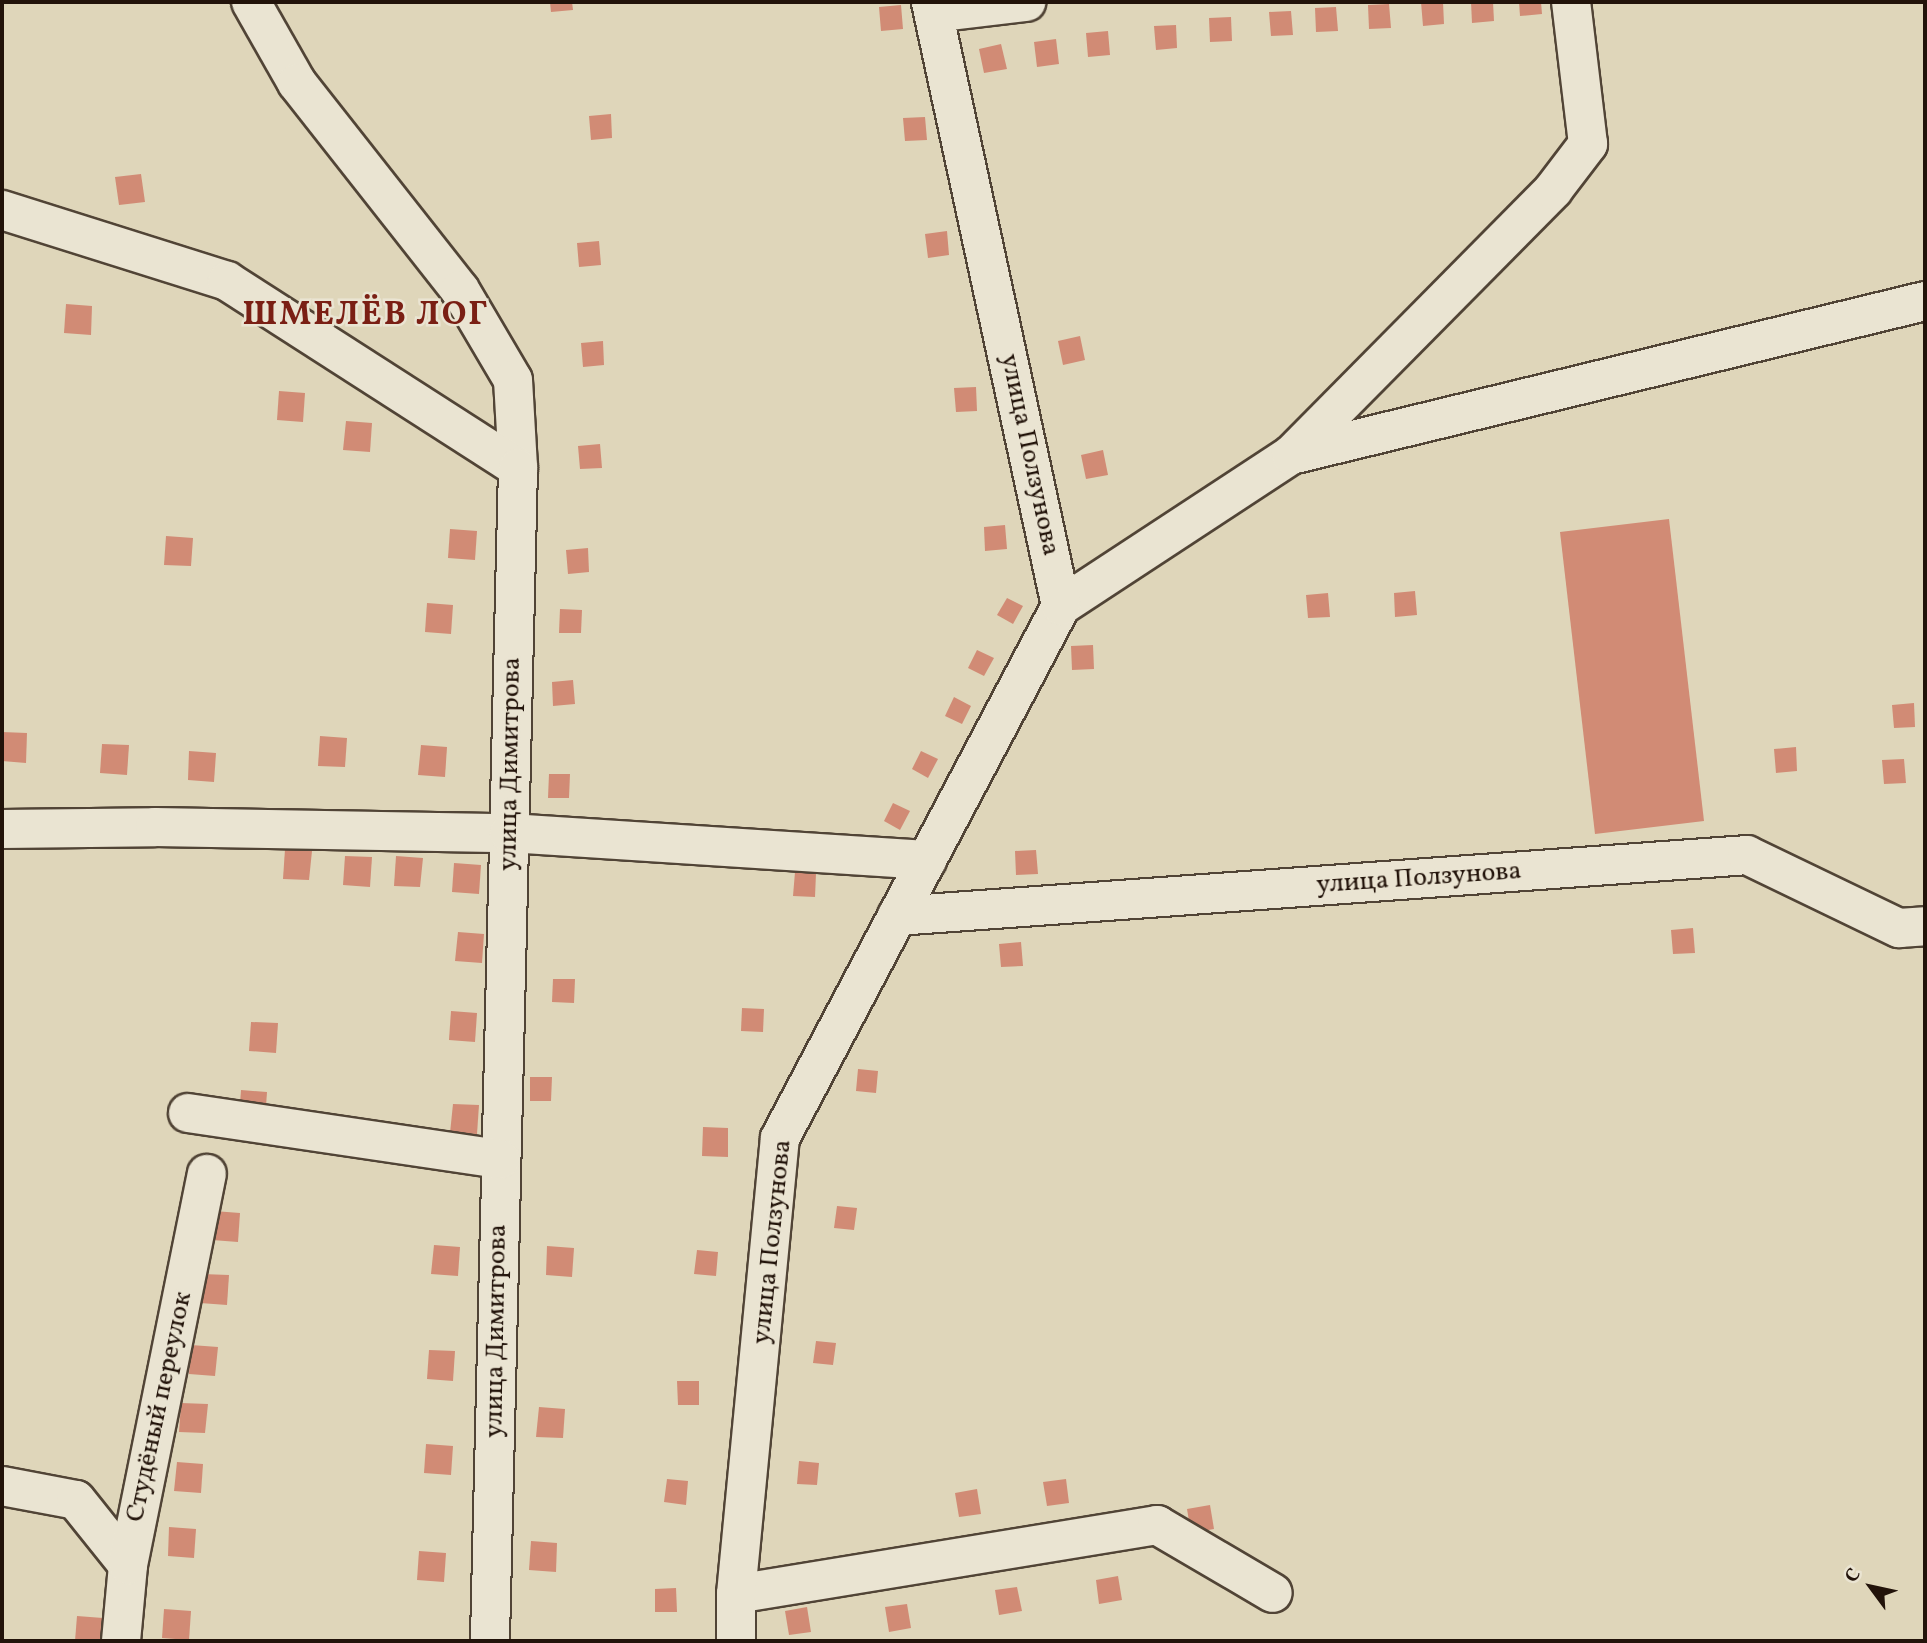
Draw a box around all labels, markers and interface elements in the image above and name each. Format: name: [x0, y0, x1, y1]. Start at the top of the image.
district label: ШМЕЛЁВ ЛОГ: [244, 297, 488, 337]
street label: улица Ползунова: [992, 351, 1066, 559]
street label: улица Димитрова: [494, 657, 528, 871]
street label: улица Ползунова: [1315, 856, 1523, 902]
street label: улица Ползунова: [747, 1138, 799, 1346]
street label: улица Димитрова: [480, 1224, 514, 1438]
street label: Студёный переулок: [120, 1289, 200, 1525]
north arrow: [1836, 1552, 1906, 1622]
text: С: [1839, 1563, 1868, 1588]

